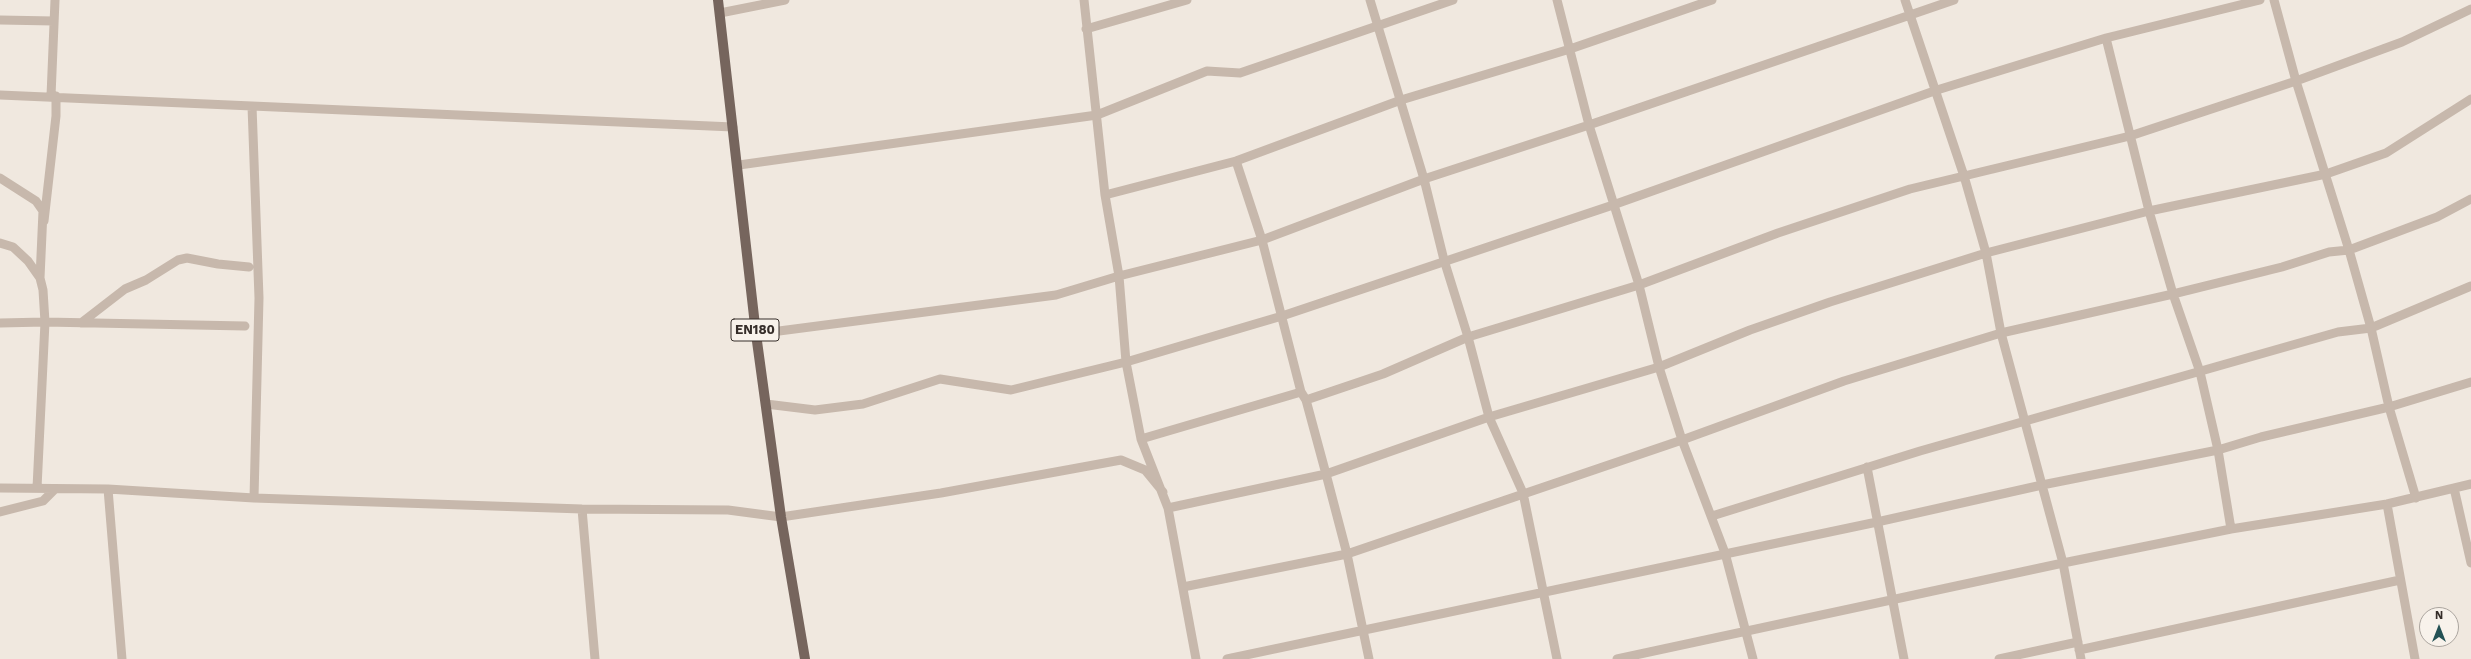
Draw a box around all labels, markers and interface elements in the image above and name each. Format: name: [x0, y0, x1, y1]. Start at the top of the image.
road number: EN180: [731, 319, 779, 341]
north arrow: [2419, 607, 2459, 647]
text: N: [2435, 609, 2443, 622]

